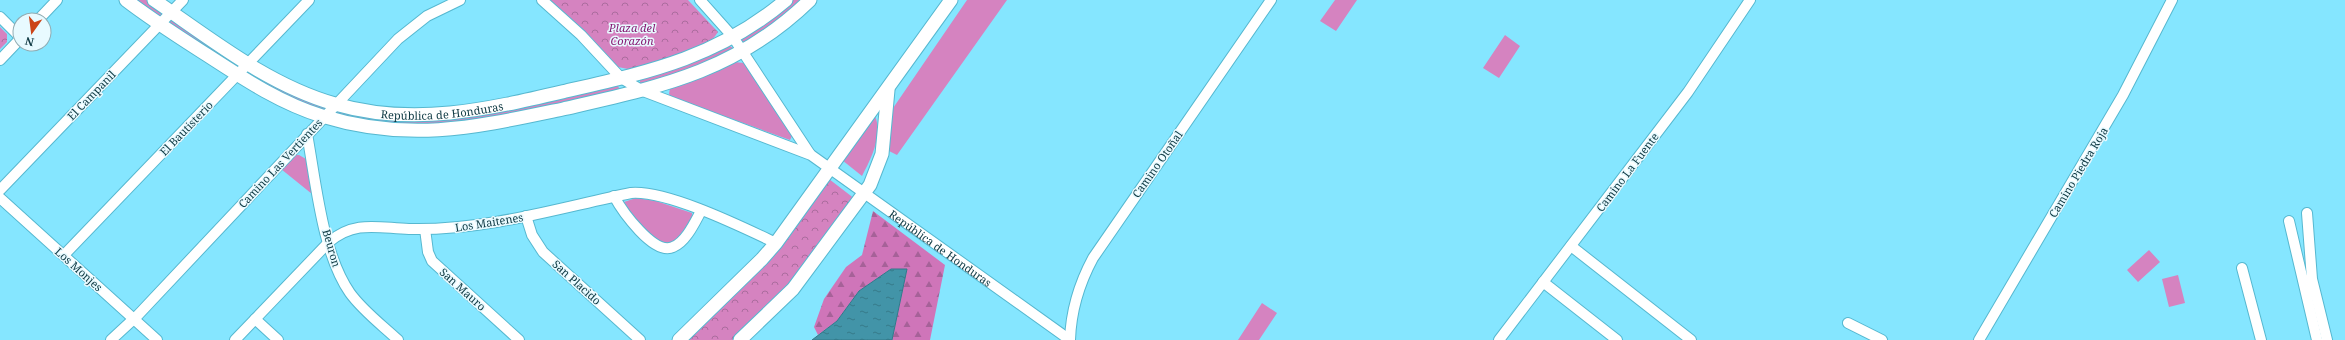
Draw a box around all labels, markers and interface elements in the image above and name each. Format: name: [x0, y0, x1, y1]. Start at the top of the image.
north arrow: [12, 12, 52, 52]
park label: Plaza del Corazón: [608, 20, 656, 48]
text: N: [23, 34, 35, 51]
street label: El Campanil: [64, 67, 119, 123]
street label: El Bautisterio: [156, 97, 216, 159]
street label: República de Honduras: [380, 98, 504, 122]
street label: Camino Las Vertientes: [235, 115, 325, 211]
street label: Camino Piedra Roja: [2045, 124, 2111, 220]
street label: Camino Otoñal: [1128, 127, 1186, 200]
street label: Camino La Fuente: [1592, 129, 1662, 215]
street label: República de Honduras: [887, 206, 995, 290]
street label: Los Maitenes: [454, 209, 524, 235]
street label: Beuron: [319, 227, 345, 269]
street label: Los Monjes: [52, 244, 106, 294]
street label: San Placido: [550, 256, 604, 308]
street label: San Mauro: [437, 264, 489, 314]

